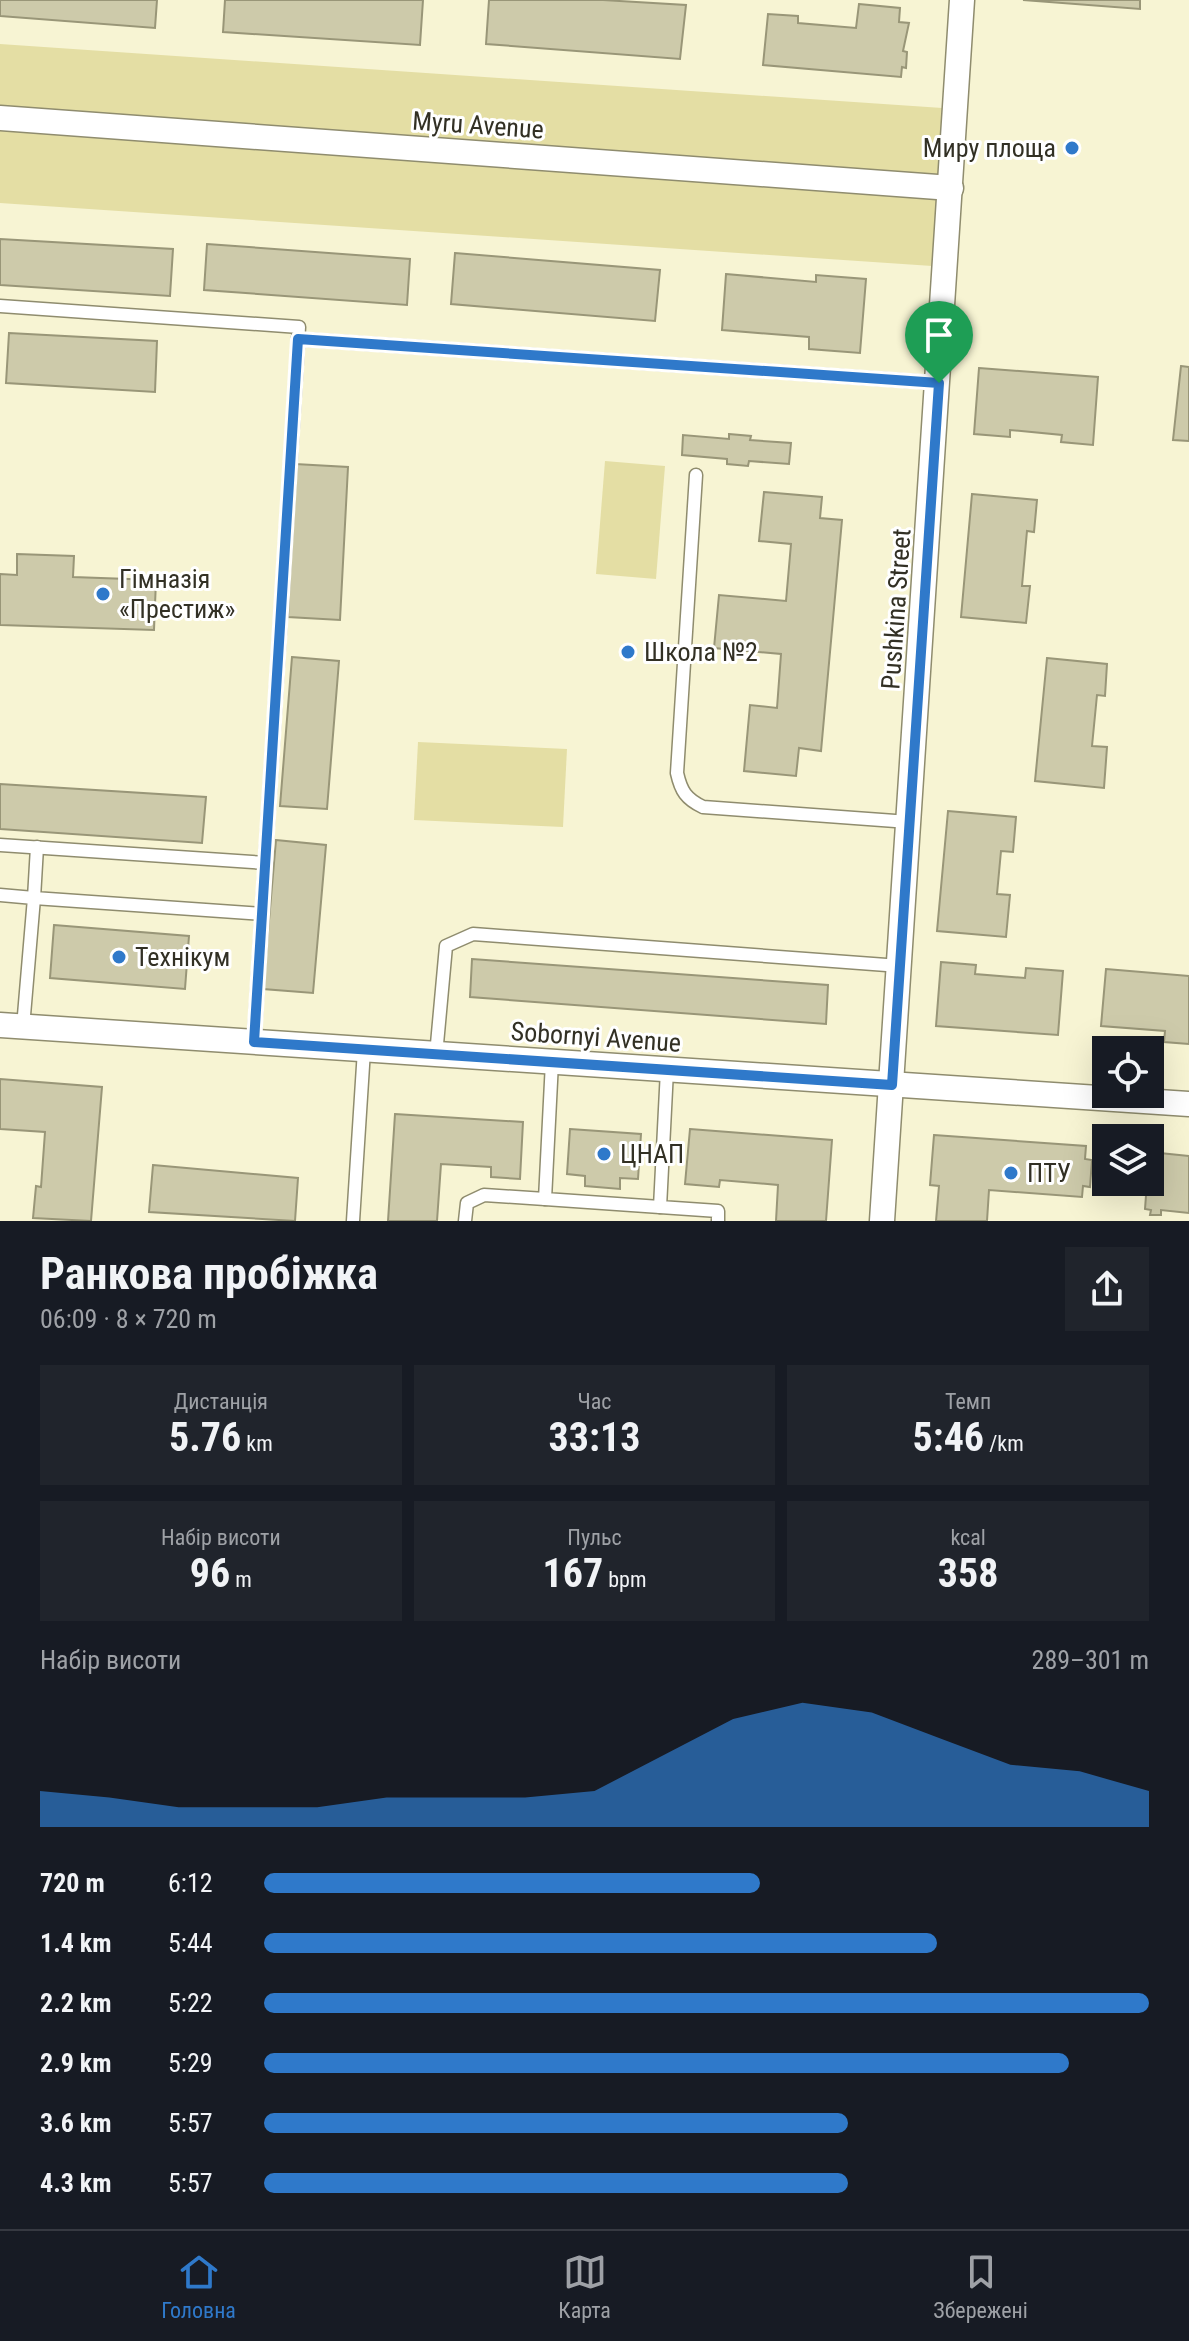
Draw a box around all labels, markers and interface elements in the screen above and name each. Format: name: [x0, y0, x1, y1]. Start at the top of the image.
street label: Myru Avenue: [411, 105, 545, 145]
place label: Миру площа: [923, 133, 1056, 163]
marker: Миру площа: [1063, 139, 1081, 157]
pin: [905, 301, 973, 383]
icon: arrive: [917, 313, 961, 357]
street label: Pushkina Street: [875, 528, 917, 690]
place label: Гімназія «Престиж»: [119, 564, 235, 624]
marker: Гімназія «Престиж»: [94, 585, 112, 603]
place label: Школа №2: [644, 637, 758, 667]
marker: Школа №2: [619, 643, 637, 661]
place label: Технікум: [135, 942, 230, 972]
marker: Технікум: [110, 948, 128, 966]
street label: Sobornyi Avenue: [510, 1016, 682, 1058]
map controls: [1092, 1036, 1164, 1196]
button: locate: [1092, 1036, 1164, 1108]
button: layers: [1092, 1124, 1164, 1196]
place label: ЦНАП: [620, 1139, 684, 1169]
marker: ЦНАП: [595, 1145, 613, 1163]
place label: ПТУ: [1027, 1158, 1071, 1188]
marker: ПТУ: [1002, 1164, 1020, 1182]
button: share: [1065, 1247, 1149, 1331]
text: Ранкова пробіжка: [40, 1248, 378, 1300]
text: 06:09 · 8 × 720 m: [40, 1304, 217, 1334]
text: Дистанція: [174, 1389, 268, 1414]
text: Час: [578, 1389, 611, 1414]
text: Темп: [945, 1389, 991, 1414]
text: 5.76: [169, 1414, 241, 1461]
text: 33:13: [549, 1414, 640, 1461]
text: 5:46: [913, 1414, 984, 1461]
text: km: [241, 1431, 273, 1456]
text: /km: [984, 1431, 1024, 1456]
text: Набір висоти: [161, 1525, 281, 1550]
text: Пульс: [567, 1525, 622, 1550]
text: kcal: [950, 1525, 986, 1550]
text: 96: [190, 1550, 230, 1597]
text: 167: [543, 1550, 603, 1597]
text: 358: [938, 1550, 998, 1597]
text: m: [230, 1567, 252, 1592]
text: bpm: [603, 1567, 646, 1592]
text: Набір висоти: [40, 1645, 181, 1675]
text: 289–301 m: [1032, 1645, 1149, 1675]
text: 720 m: [40, 1868, 105, 1898]
text: 6:12: [168, 1868, 213, 1898]
text: 1.4 km: [40, 1928, 112, 1958]
text: 5:44: [168, 1928, 213, 1958]
text: 2.2 km: [40, 1988, 112, 2018]
text: 5:22: [168, 1988, 213, 2018]
text: 2.9 km: [40, 2048, 112, 2078]
text: 5:29: [168, 2048, 213, 2078]
text: 3.6 km: [40, 2108, 112, 2138]
text: 5:57: [168, 2108, 213, 2138]
text: 4.3 km: [40, 2168, 112, 2198]
text: 5:57: [168, 2168, 213, 2198]
tab: Головна: [161, 2250, 236, 2323]
tab: Карта: [558, 2250, 611, 2323]
tab: Збережені: [933, 2250, 1028, 2323]

